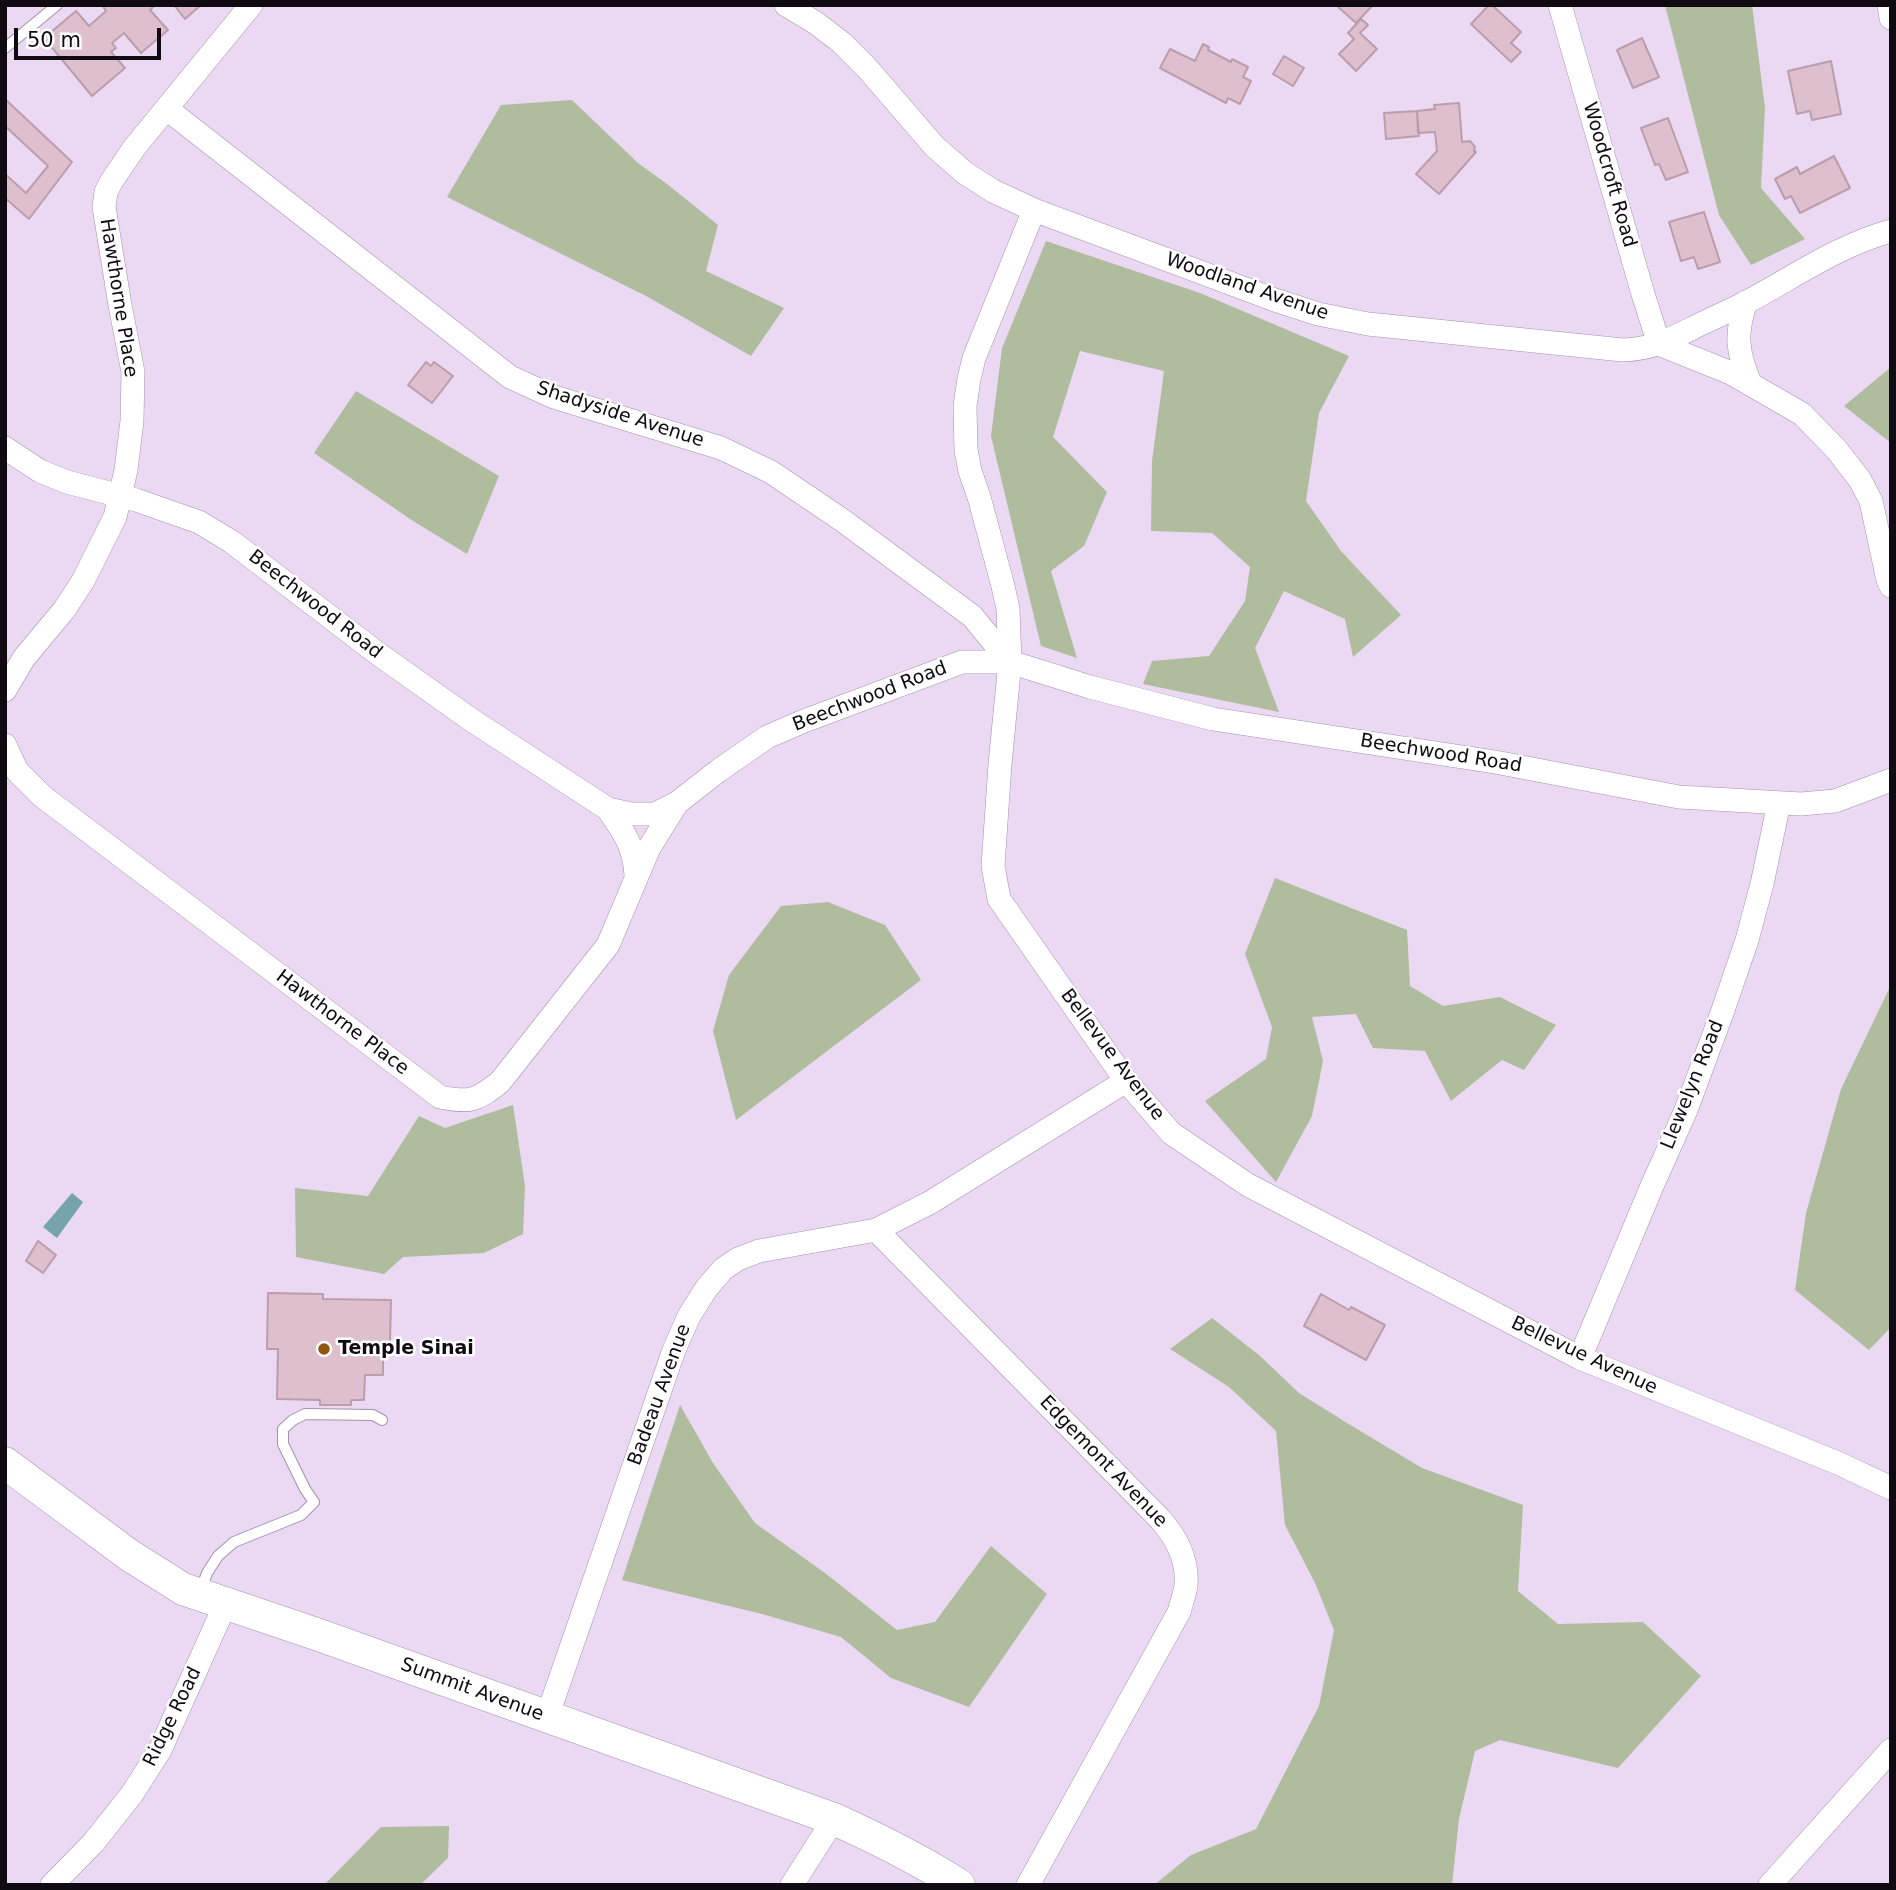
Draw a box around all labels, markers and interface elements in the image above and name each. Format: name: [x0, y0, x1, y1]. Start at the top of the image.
scale bar: [18, 14, 164, 58]
text: 50 m: [27, 28, 81, 52]
street label: Woodcroft Road: [1577, 100, 1641, 250]
street label: Hawthorne Place: [94, 217, 142, 379]
street label: Woodland Avenue: [1163, 248, 1331, 326]
street label: Shadyside Avenue: [533, 377, 707, 453]
street label: Beechwood Road: [244, 546, 386, 664]
street label: Beechwood Road: [790, 657, 950, 737]
street label: Beechwood Road: [1358, 730, 1524, 778]
street label: Hawthorne Place: [271, 966, 413, 1080]
street label: Bellevue Avenue: [1055, 985, 1169, 1125]
street label: Llewelyn Road: [1657, 1017, 1729, 1153]
street label: Bellevue Avenue: [1507, 1312, 1661, 1400]
street label: Badeau Avenue: [624, 1321, 696, 1469]
place label: Temple Sinai: [338, 1338, 474, 1360]
marker: Temple Sinai: [316, 1341, 332, 1357]
street label: Edgemont Avenue: [1034, 1391, 1172, 1533]
street label: Summit Avenue: [397, 1654, 547, 1726]
street label: Ridge Road: [139, 1663, 207, 1771]

